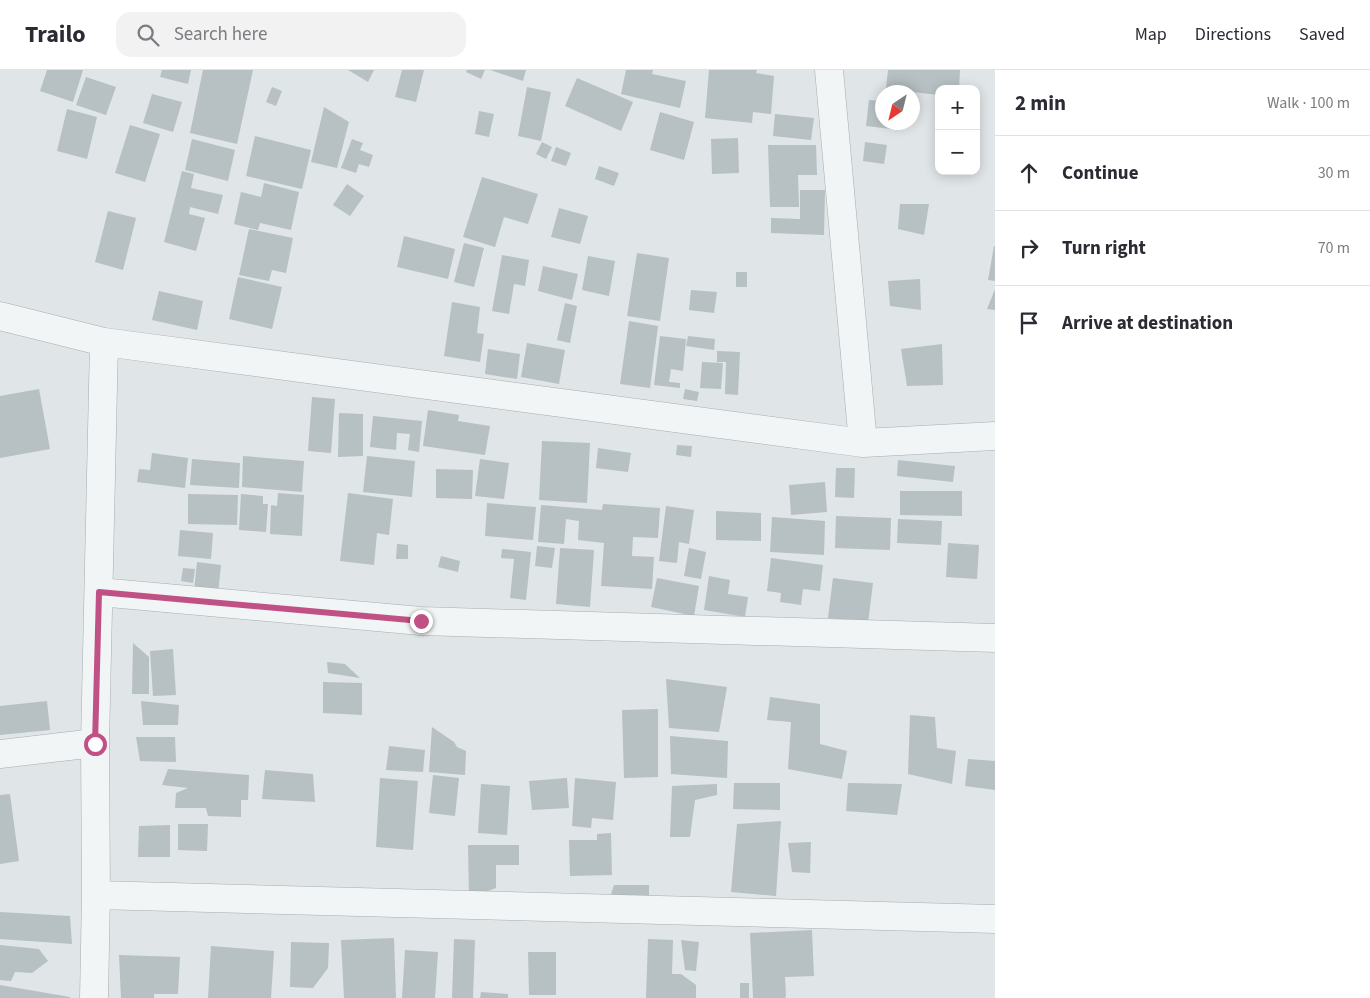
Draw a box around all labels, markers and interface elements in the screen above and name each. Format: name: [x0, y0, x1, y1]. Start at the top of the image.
search box: [116, 12, 466, 57]
text: Trailo: [25, 17, 86, 52]
icon: search: [134, 21, 162, 49]
text: Search here: [174, 21, 267, 48]
text: Map: [1135, 22, 1167, 47]
text: Directions: [1195, 22, 1271, 47]
text: Saved: [1299, 22, 1345, 47]
north arrow: [875, 85, 920, 130]
map controls: [935, 85, 980, 175]
button: +: [935, 85, 980, 130]
text: 2 min: [1015, 88, 1066, 118]
text: Walk · 100 m: [1267, 92, 1350, 114]
button: −: [935, 130, 980, 175]
icon: ahead: [1015, 159, 1043, 187]
text: Continue: [1062, 160, 1139, 187]
text: 30 m: [1318, 162, 1350, 184]
icon: right: [1015, 234, 1043, 262]
text: Turn right: [1062, 235, 1146, 262]
text: 70 m: [1318, 237, 1350, 259]
icon: arrive: [1015, 309, 1043, 337]
text: Arrive at destination: [1062, 310, 1233, 337]
route end: [410, 610, 433, 633]
route start: [84, 733, 107, 756]

